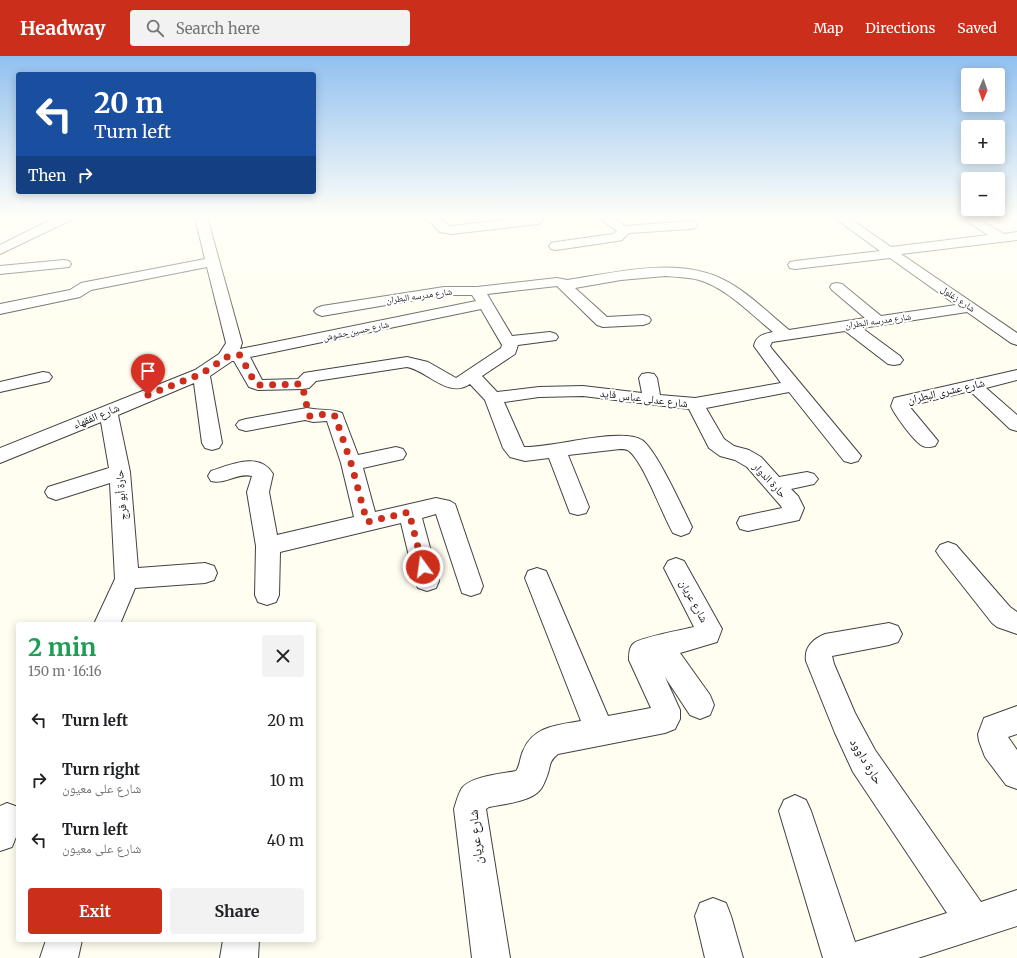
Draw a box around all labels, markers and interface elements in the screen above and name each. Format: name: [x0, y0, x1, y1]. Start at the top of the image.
search box: [130, 10, 410, 46]
text: Headway: [20, 16, 106, 40]
icon: search: [144, 17, 166, 39]
text: Search here: [176, 19, 260, 38]
text: Map: [813, 19, 843, 37]
text: Directions: [865, 19, 935, 37]
text: Saved: [957, 19, 997, 37]
north arrow: [961, 68, 1005, 112]
map controls: [961, 68, 1005, 216]
text: 20 m: [94, 85, 163, 121]
icon: left: [28, 88, 80, 140]
text: Turn left: [94, 120, 171, 143]
button: +: [961, 120, 1005, 164]
icon: right: [74, 164, 96, 186]
text: Then: [28, 166, 66, 185]
button: −: [961, 172, 1005, 216]
street label: شارع زغلول: [938, 283, 978, 315]
street label: شارع مدرسه البطران: [385, 285, 453, 307]
street label: شارع مدرسه البطران: [844, 310, 912, 332]
street label: شارع حسين حشوش: [322, 318, 390, 344]
pin: [131, 354, 165, 395]
icon: arrive: [137, 360, 159, 382]
street label: شارع عشرى البطران: [906, 375, 986, 407]
street label: شارع عدلى عباس فايد: [599, 386, 689, 410]
street label: شارع الفقهاء: [71, 400, 121, 432]
street label: حارة الدوار: [749, 459, 790, 501]
street label: حارة أبو فرج: [112, 469, 130, 521]
position arrow: [402, 546, 444, 588]
street label: شارع عريان: [677, 577, 711, 625]
text: 2 min: [28, 632, 96, 663]
button: close: [262, 635, 304, 677]
text: 150 m · 16:16: [28, 663, 102, 680]
icon: left: [28, 709, 50, 731]
text: Turn left: [62, 711, 128, 730]
text: 20 m: [267, 711, 304, 730]
street label: حارة داوود: [846, 735, 887, 787]
text: Turn right: [62, 760, 140, 779]
icon: right: [28, 769, 50, 791]
text: 10 m: [270, 771, 304, 790]
text: شارع على معيون: [62, 780, 141, 797]
street label: شارع عريان: [465, 809, 487, 865]
text: Turn left: [62, 820, 128, 839]
icon: left: [28, 829, 50, 851]
text: 40 m: [267, 831, 304, 850]
text: شارع على معيون: [62, 840, 141, 857]
button: Exit: [28, 888, 162, 934]
button: Share: [170, 888, 304, 934]

